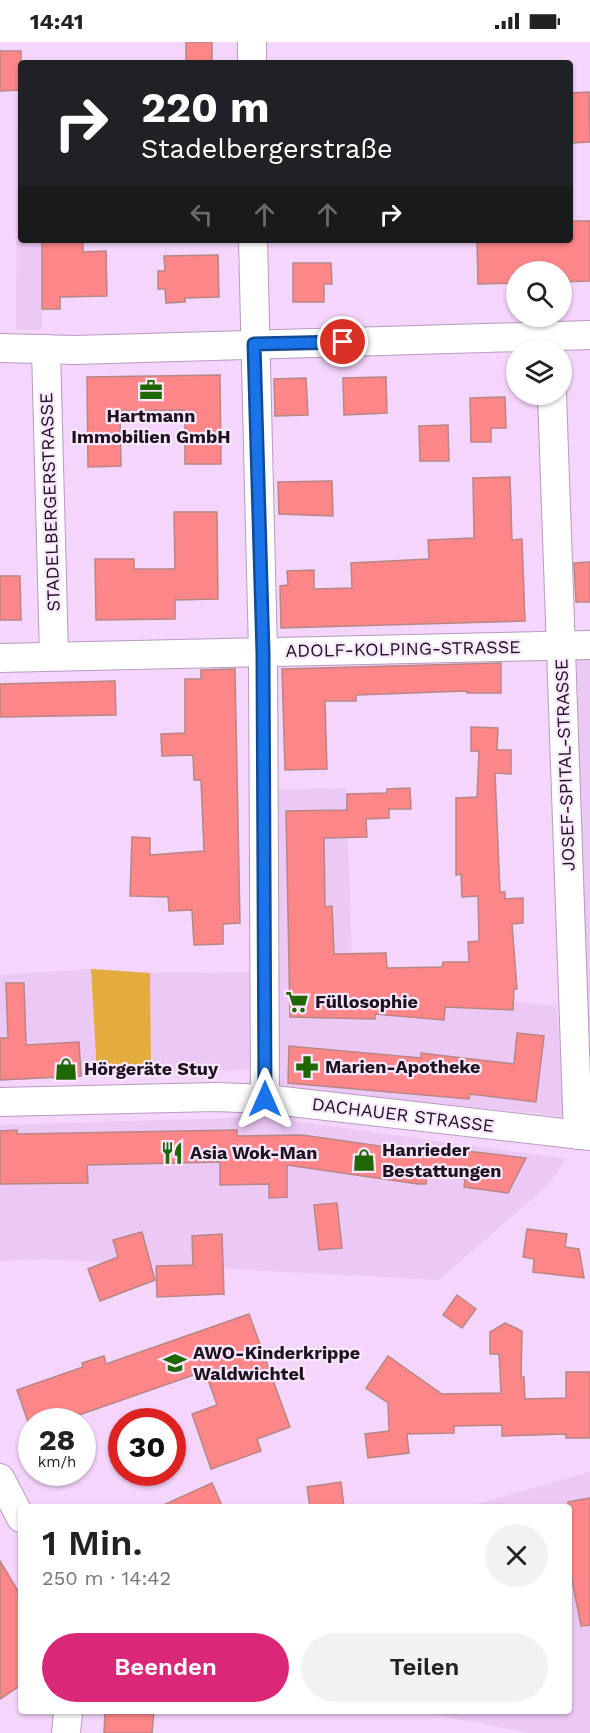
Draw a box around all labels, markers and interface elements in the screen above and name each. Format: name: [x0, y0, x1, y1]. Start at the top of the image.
text: 14:41: [30, 9, 84, 34]
text: 220 m: [141, 83, 270, 132]
icon: right: [42, 84, 120, 162]
text: Stadelbergerstraße: [141, 133, 393, 165]
icon: left: [185, 198, 218, 231]
icon: ahead: [248, 198, 281, 231]
icon: ahead: [311, 198, 344, 231]
icon: right: [374, 198, 407, 231]
map controls: [506, 261, 572, 405]
button: search: [506, 261, 572, 327]
pin: [317, 316, 368, 367]
icon: arrive: [326, 325, 359, 358]
button: layers: [506, 339, 572, 405]
office icon: Hartmann Immobilien GmbH: [138, 377, 164, 403]
street label: STADELBERGERSTRASSE: [35, 392, 64, 612]
place label: Hartmann Immobilien GmbH: [71, 405, 231, 447]
street label: ADOLF-KOLPING-STRASSE: [285, 636, 521, 661]
street label: JOSEF-SPITAL-STRASSE: [550, 658, 579, 872]
supermarket icon: Füllosophie: [284, 989, 310, 1015]
place label: Füllosophie: [315, 991, 418, 1012]
pharmacy icon: Marien-Apotheke: [294, 1054, 320, 1080]
shop icon: Hörgeräte Stuy: [53, 1056, 79, 1082]
place label: Marien-Apotheke: [325, 1056, 480, 1077]
place label: Hörgeräte Stuy: [84, 1058, 219, 1079]
position arrow: [233, 1067, 297, 1131]
street label: DACHAUER STRASSE: [311, 1093, 495, 1136]
place label: Hanrieder Bestattungen: [382, 1139, 501, 1181]
restaurant icon: Asia Wok-Man: [159, 1140, 185, 1166]
place label: Asia Wok-Man: [190, 1142, 317, 1163]
shop icon: Hanrieder Bestattungen: [351, 1147, 377, 1173]
place label: AWO-Kinderkrippe Waldwichtel: [193, 1342, 360, 1384]
school or university icon: AWO-Kinderkrippe Waldwichtel: [162, 1350, 188, 1376]
speed limit sign: 30: [108, 1408, 186, 1486]
text: 28: [39, 1422, 75, 1457]
text: km/h: [38, 1453, 76, 1471]
text: 1 Min.: [42, 1522, 143, 1564]
button: close: [485, 1524, 548, 1587]
text: 250 m · 14:42: [42, 1566, 171, 1590]
button: Beenden: [42, 1633, 289, 1702]
button: Teilen: [301, 1633, 548, 1702]

